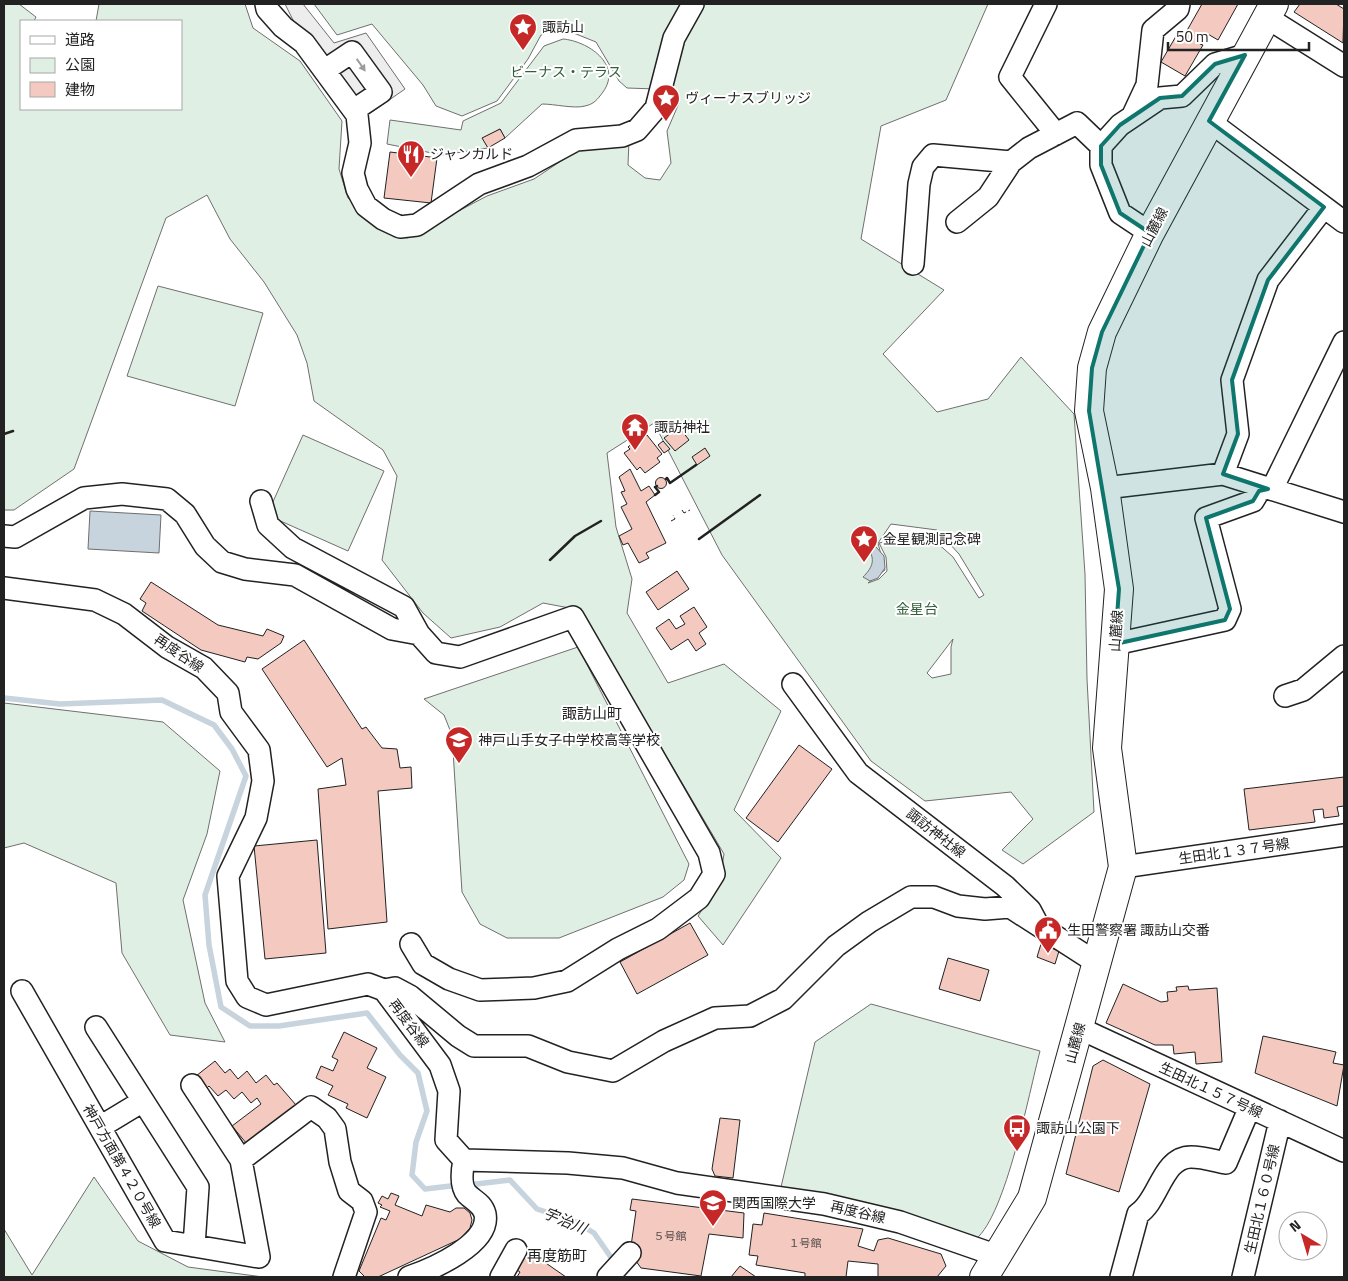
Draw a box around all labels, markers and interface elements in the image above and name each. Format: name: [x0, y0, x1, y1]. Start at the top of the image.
place icon: 諏訪山: [508, 12, 538, 51]
place label: 諏訪山: [542, 16, 584, 37]
legend: [20, 20, 182, 110]
scale bar: [1168, 20, 1309, 52]
text: 50 m: [1176, 25, 1209, 48]
text: 道路: [65, 28, 95, 51]
text: 公園: [65, 53, 95, 76]
one-way arrow: [356, 58, 367, 71]
park label: ビーナス・テラス: [510, 61, 622, 82]
text: 建物: [65, 78, 95, 101]
place icon: ヴィーナスブリッジ: [651, 83, 681, 122]
place label: ヴィーナスブリッジ: [685, 87, 811, 108]
restaurant icon: ジャンカルド: [396, 139, 426, 178]
place label: ジャンカルド: [430, 143, 513, 164]
street label: 山麓線: [1135, 203, 1172, 250]
temple icon: 諏訪神社: [620, 412, 650, 451]
place label: 諏訪神社: [654, 416, 710, 437]
place icon: 金星観測記念碑: [849, 524, 879, 563]
place label: 金星観測記念碑: [883, 528, 981, 549]
park label: 金星台: [896, 598, 938, 619]
street label: 山麓線: [1104, 609, 1127, 653]
street label: 再度谷線: [150, 628, 208, 677]
district label: 諏訪山町: [562, 702, 622, 725]
school or university icon: 神戸山手女子中学校高等学校: [444, 725, 474, 764]
place label: 神戸山手女子中学校高等学校: [478, 729, 660, 750]
street label: 諏訪神社線: [902, 803, 970, 862]
street label: 生田北１３７号線: [1177, 832, 1291, 869]
public building icon: 生田警察署 諏訪山交番: [1033, 915, 1063, 954]
place label: 生田警察署 諏訪山交番: [1067, 919, 1210, 940]
street label: 再度谷線: [384, 994, 435, 1051]
street label: 山麓線: [1059, 1020, 1090, 1066]
street label: 生田北１５７号線: [1156, 1056, 1266, 1123]
street label: 神戸方面第４２０号線: [78, 1100, 167, 1232]
bus stop icon: 諏訪山公園下: [1002, 1113, 1032, 1152]
place label: 諏訪山公園下: [1036, 1117, 1120, 1138]
street label: 生田北１６０号線: [1239, 1142, 1284, 1256]
school or university icon: 関西国際大学: [698, 1188, 728, 1227]
place label: 関西国際大学: [732, 1192, 816, 1213]
street label: 再度谷線: [828, 1195, 888, 1228]
water label: 宇治川: [540, 1201, 592, 1241]
north arrow: [1278, 1211, 1328, 1261]
text: N: [1284, 1214, 1305, 1237]
house number: ５号館: [654, 1228, 687, 1244]
house number: １号館: [789, 1235, 822, 1251]
district label: 再度筋町: [527, 1244, 587, 1267]

